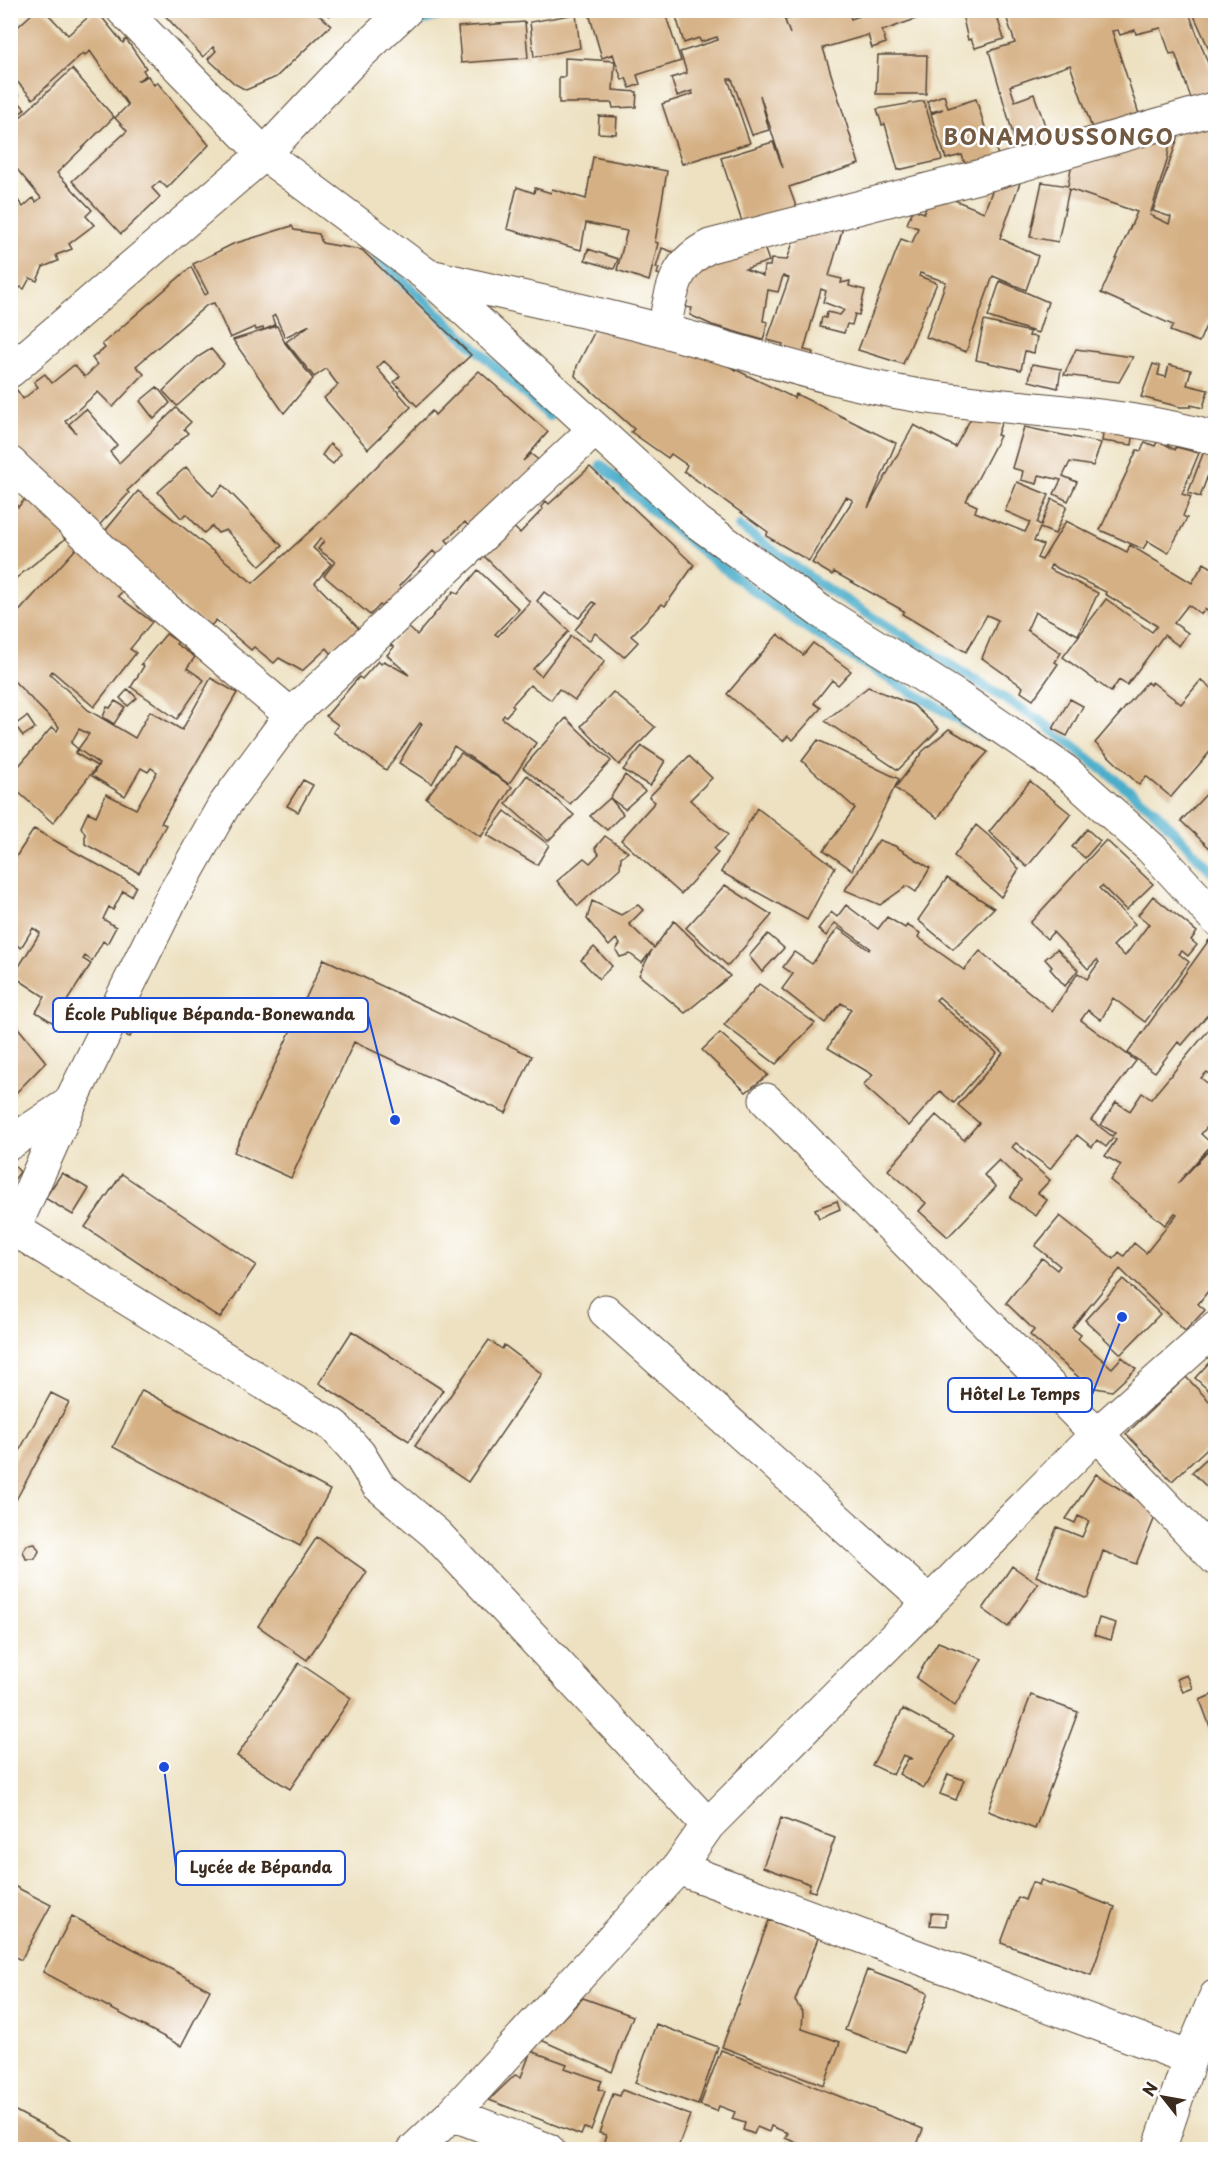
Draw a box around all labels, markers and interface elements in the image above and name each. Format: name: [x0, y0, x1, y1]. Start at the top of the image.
district label: BONAMOUSSONGO: [944, 120, 1174, 152]
callout: École Publique Bépanda-Bonewanda: [53, 998, 368, 1032]
text: École Publique Bépanda-Bonewanda: [65, 1001, 355, 1025]
callout: Hôtel Le Temps: [948, 1378, 1092, 1412]
text: Hôtel Le Temps: [960, 1381, 1080, 1405]
callout: Lycée de Bépanda: [176, 1851, 345, 1885]
text: Lycée de Bépanda: [190, 1854, 332, 1878]
north arrow: [1133, 2067, 1193, 2127]
text: N: [1136, 2077, 1163, 2100]

